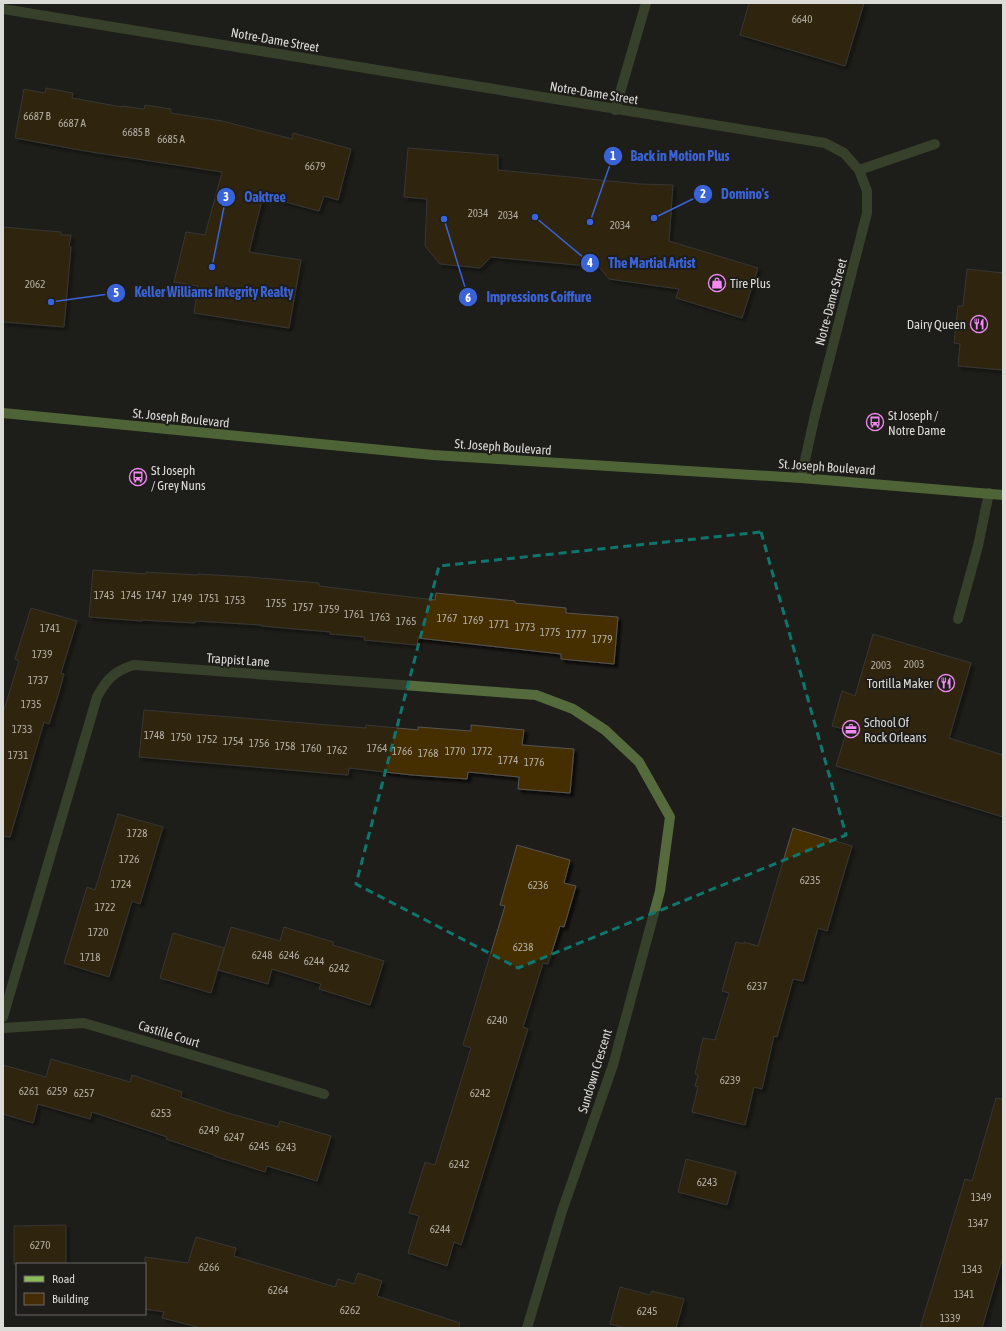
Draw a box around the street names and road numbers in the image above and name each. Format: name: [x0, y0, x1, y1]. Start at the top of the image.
street label: Notre-Dame Street: [230, 25, 321, 55]
street label: Notre-Dame Street: [549, 79, 640, 107]
street label: Notre-Dame Street: [812, 257, 850, 347]
street label: St. Joseph Boulevard: [132, 405, 230, 431]
street label: St. Joseph Boulevard: [454, 436, 552, 458]
street label: St. Joseph Boulevard: [778, 456, 876, 478]
street label: Trappist Lane: [206, 650, 270, 670]
street label: Castille Court: [137, 1018, 202, 1051]
street label: Sundown Crescent: [575, 1027, 615, 1115]

